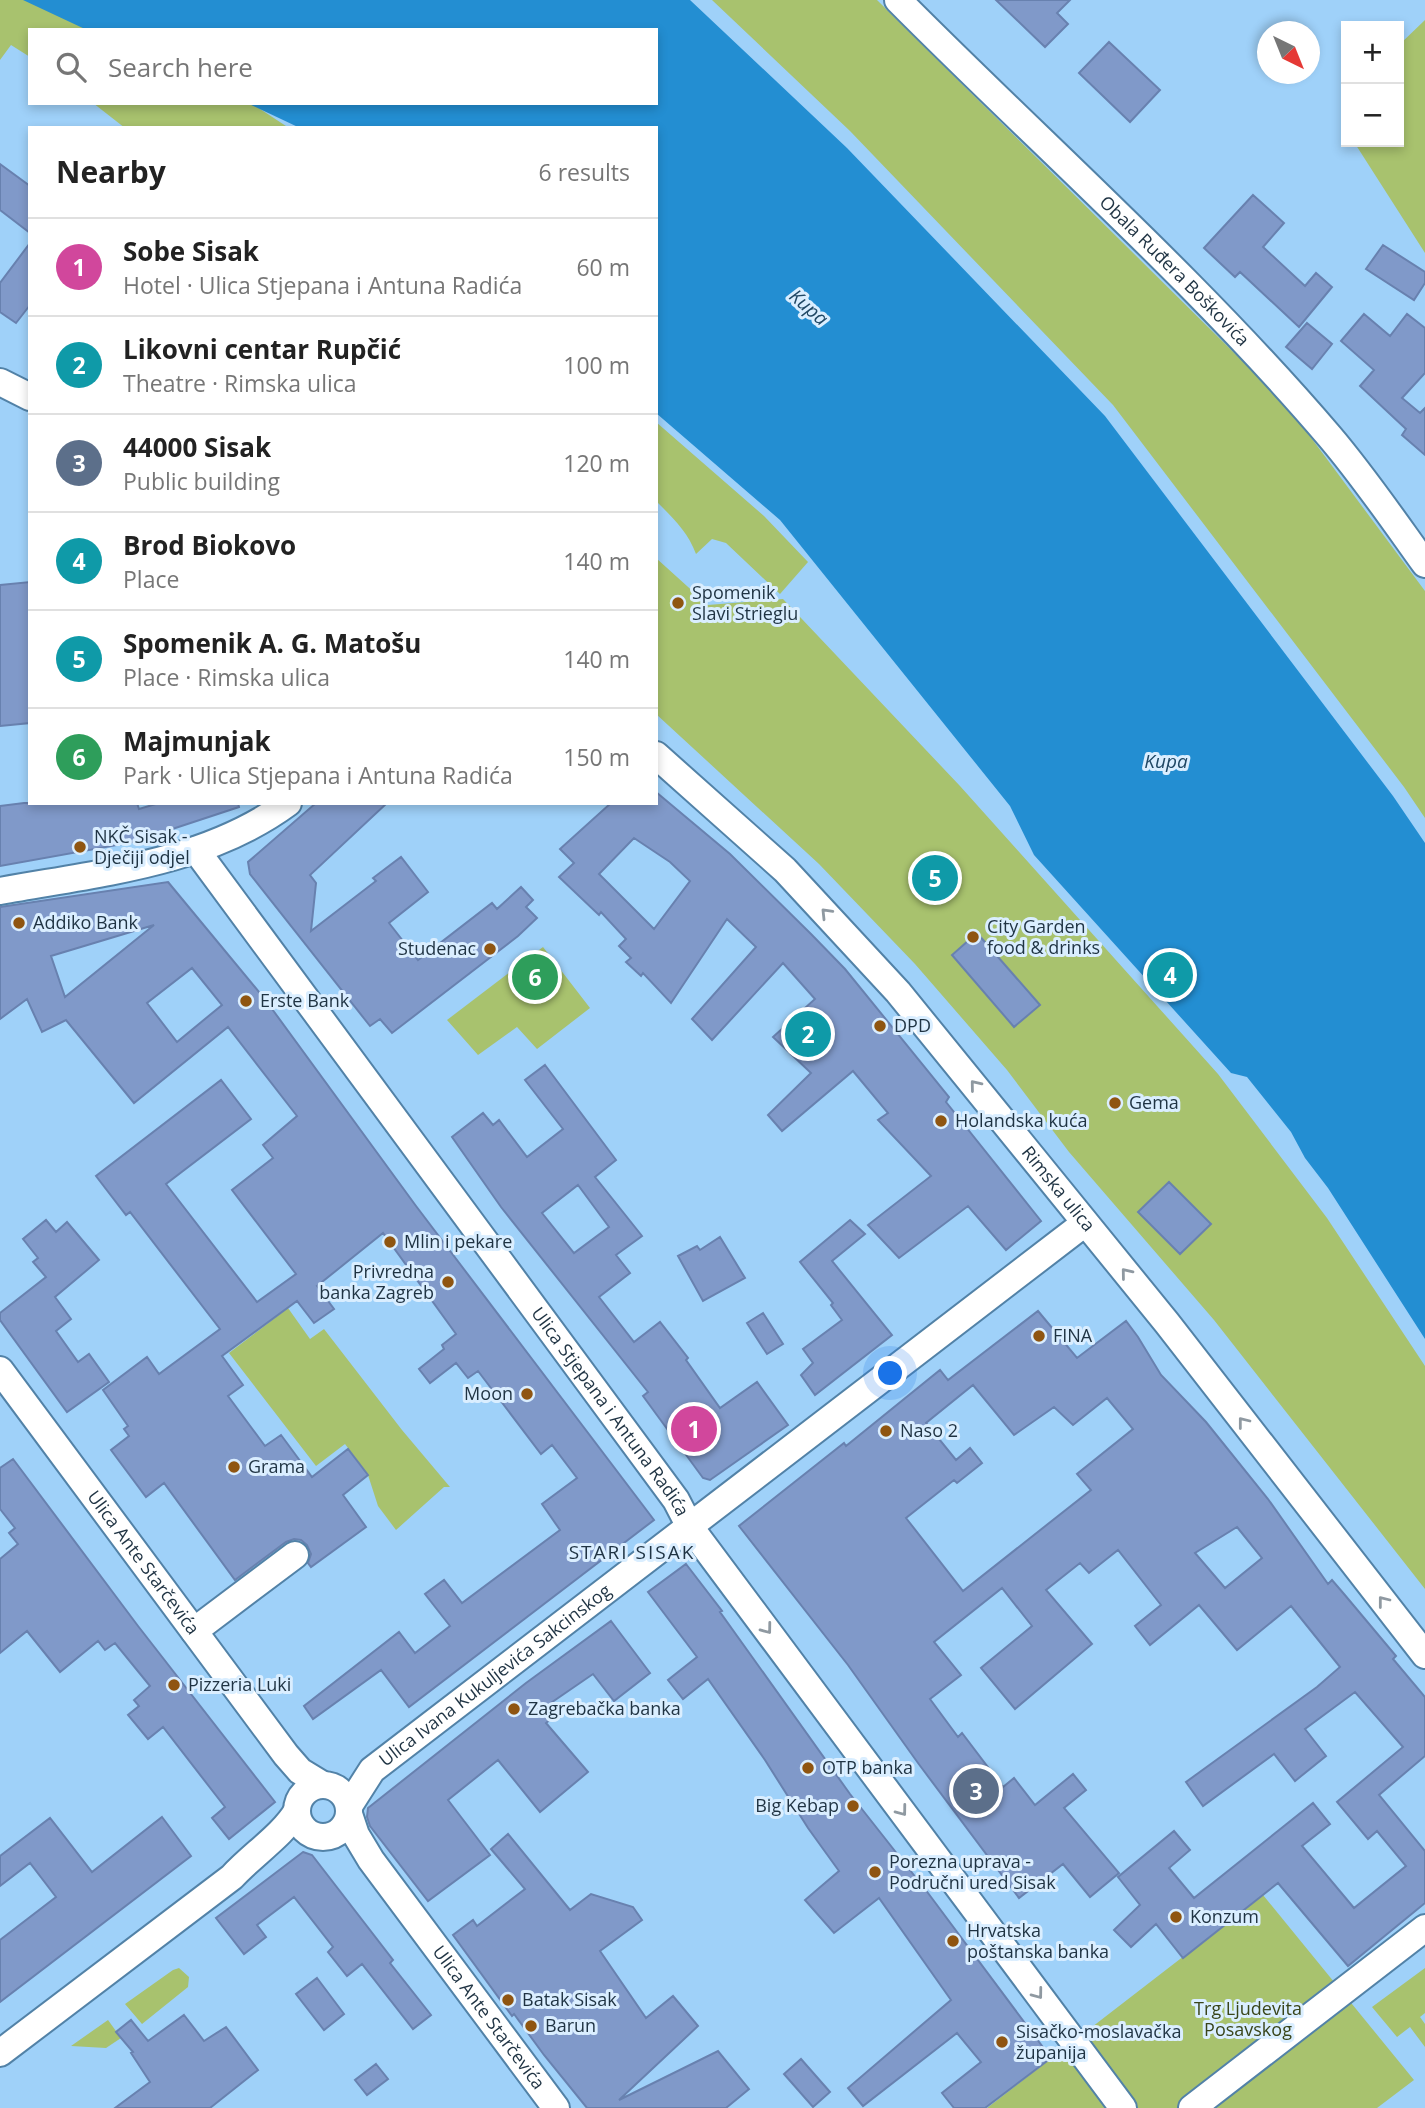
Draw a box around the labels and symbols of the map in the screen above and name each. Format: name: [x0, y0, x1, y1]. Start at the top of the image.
north arrow: [1257, 21, 1320, 84]
street label: Obala Ruđera Boškovića: [1095, 190, 1255, 351]
water label: Kupa: [784, 283, 834, 331]
place label: Spomenik Slavi Strieglu: [692, 580, 798, 625]
marker: Spomenik Slavi Strieglu: [670, 595, 686, 611]
water label: Kupa: [1144, 748, 1188, 774]
place label: NKČ Sisak - Dječiji odjel: [94, 824, 190, 869]
marker: NKČ Sisak - Dječiji odjel: [72, 839, 88, 855]
pin: 5: [912, 852, 958, 904]
one-way arrow: [821, 908, 834, 921]
place label: Addiko Bank: [33, 910, 139, 934]
place label: City Garden food & drinks: [987, 914, 1100, 959]
marker: Addiko Bank: [11, 915, 27, 931]
marker: City Garden food & drinks: [965, 929, 981, 945]
place label: Studenac: [398, 936, 476, 960]
marker: Studenac: [482, 941, 498, 957]
pin: 4: [1147, 949, 1193, 1001]
pin: 6: [512, 951, 558, 1003]
place label: Erste Bank: [260, 988, 350, 1012]
marker: Erste Bank: [238, 993, 254, 1009]
pin: 2: [785, 1008, 831, 1060]
place label: DPD: [894, 1013, 931, 1037]
marker: DPD: [872, 1018, 888, 1034]
one-way arrow: [971, 1080, 983, 1093]
place label: Gema: [1129, 1090, 1179, 1114]
marker: Gema: [1107, 1095, 1123, 1111]
place label: Holandska kuća: [955, 1108, 1088, 1132]
marker: Holandska kuća: [933, 1113, 949, 1129]
street label: Rimska ulica: [1017, 1141, 1101, 1236]
place label: Mlin i pekare: [404, 1229, 512, 1253]
marker: Mlin i pekare: [382, 1234, 398, 1250]
place label: Privredna banka Zagreb: [319, 1259, 434, 1304]
one-way arrow: [1122, 1269, 1134, 1282]
marker: Privredna banka Zagreb: [440, 1274, 456, 1290]
street label: Ulica Stjepana i Antuna Radića: [526, 1302, 695, 1520]
place label: FINA: [1053, 1323, 1093, 1347]
marker: FINA: [1031, 1328, 1047, 1344]
your location: [873, 1356, 907, 1390]
place label: Moon: [464, 1381, 513, 1405]
marker: Moon: [519, 1386, 535, 1402]
pin: 1: [671, 1403, 717, 1455]
one-way arrow: [1239, 1417, 1252, 1430]
place label: Naso 2: [900, 1418, 958, 1442]
marker: Naso 2: [878, 1423, 894, 1439]
place label: Grama: [248, 1454, 305, 1478]
marker: Grama: [226, 1459, 242, 1475]
street label: Ulica Ante Starčevića: [82, 1485, 205, 1639]
district label: STARI SISAK: [569, 1539, 695, 1565]
street label: Ulica Ivana Kukuljevića Sakcinskog: [374, 1578, 616, 1771]
one-way arrow: [1379, 1597, 1392, 1609]
one-way arrow: [758, 1621, 771, 1634]
place label: Pizzeria Luki: [188, 1672, 291, 1696]
marker: Pizzeria Luki: [166, 1677, 182, 1693]
place label: Zagrebačka banka: [528, 1696, 681, 1720]
marker: Zagrebačka banka: [506, 1701, 522, 1717]
place label: OTP banka: [822, 1755, 913, 1779]
marker: OTP banka: [800, 1760, 816, 1776]
pin: 3: [953, 1765, 999, 1817]
place label: Big Kebap: [755, 1793, 839, 1817]
marker: Big Kebap: [845, 1798, 861, 1814]
one-way arrow: [894, 1804, 907, 1816]
place label: Porezna uprava - Područni ured Sisak: [889, 1849, 1056, 1894]
marker: Porezna uprava - Područni ured Sisak: [867, 1864, 883, 1880]
place label: Konzum: [1190, 1904, 1259, 1928]
marker: Konzum: [1168, 1909, 1184, 1925]
place label: Hrvatska poštanska banka: [967, 1918, 1109, 1963]
marker: Hrvatska poštanska banka: [945, 1933, 961, 1949]
street label: Ulica Ante Starčevića: [428, 1940, 551, 2094]
one-way arrow: [1030, 1986, 1042, 1999]
place label: Batak Sisak: [522, 1987, 617, 2011]
marker: Batak Sisak: [500, 1992, 516, 2008]
park label: Trg Ljudevita Posavskog: [1194, 1996, 1302, 2041]
place label: Barun: [545, 2013, 596, 2037]
marker: Barun: [523, 2018, 539, 2034]
place label: Sisačko-moslavačka županija: [1016, 2019, 1181, 2064]
marker: Sisačko-moslavačka županija: [994, 2034, 1010, 2050]

